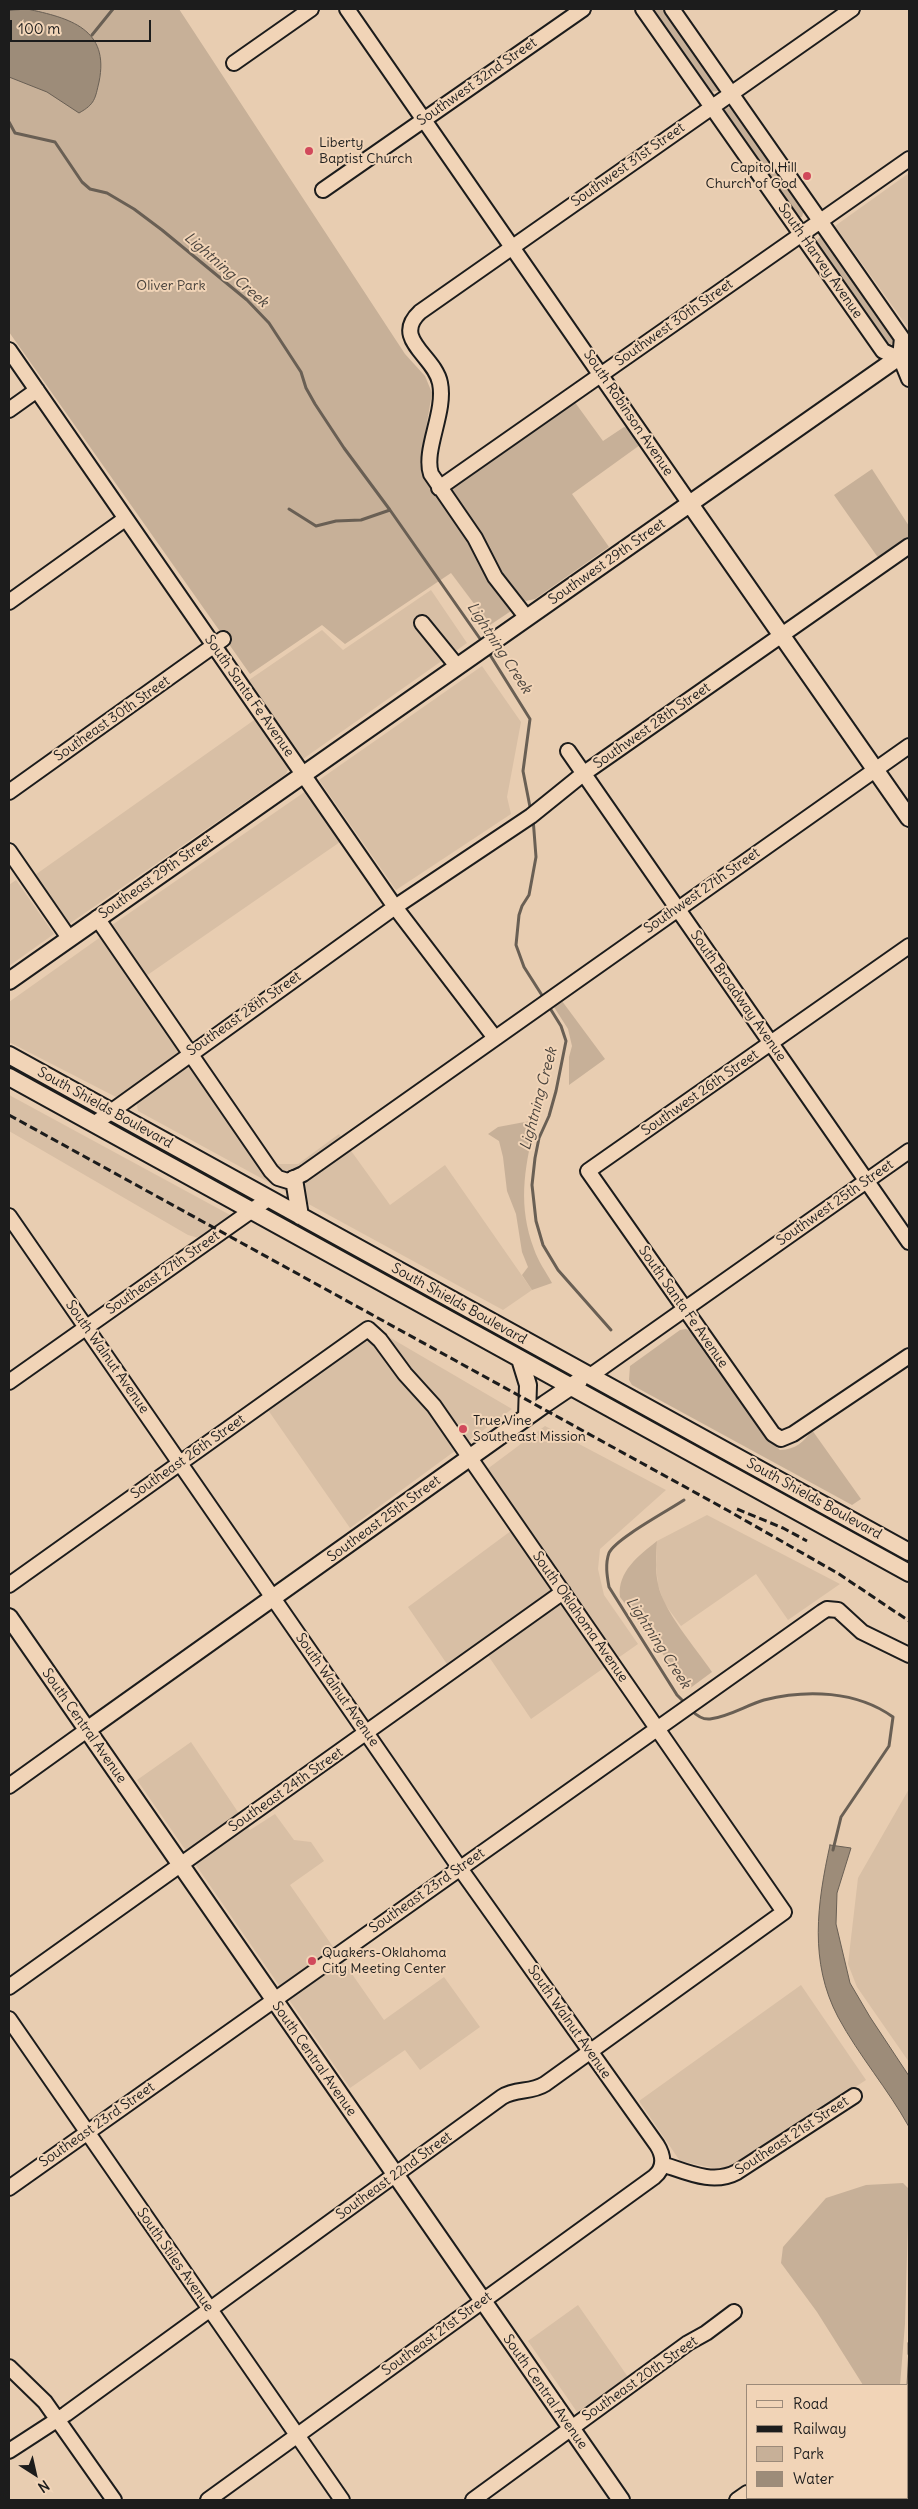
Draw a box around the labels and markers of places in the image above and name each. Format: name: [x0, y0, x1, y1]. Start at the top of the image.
place label: Liberty Baptist Church: [319, 135, 413, 168]
marker: Liberty Baptist Church: [303, 145, 315, 157]
place label: Capitol Hill Church of God: [706, 160, 797, 192]
marker: Capitol Hill Church of God: [801, 170, 813, 182]
place label: True Vine Southeast Mission: [473, 1413, 586, 1445]
marker: True Vine Southeast Mission: [457, 1423, 469, 1435]
place label: Quakers-Oklahoma City Meeting Center: [322, 1945, 447, 1978]
marker: Quakers-Oklahoma City Meeting Center: [306, 1955, 318, 1967]

